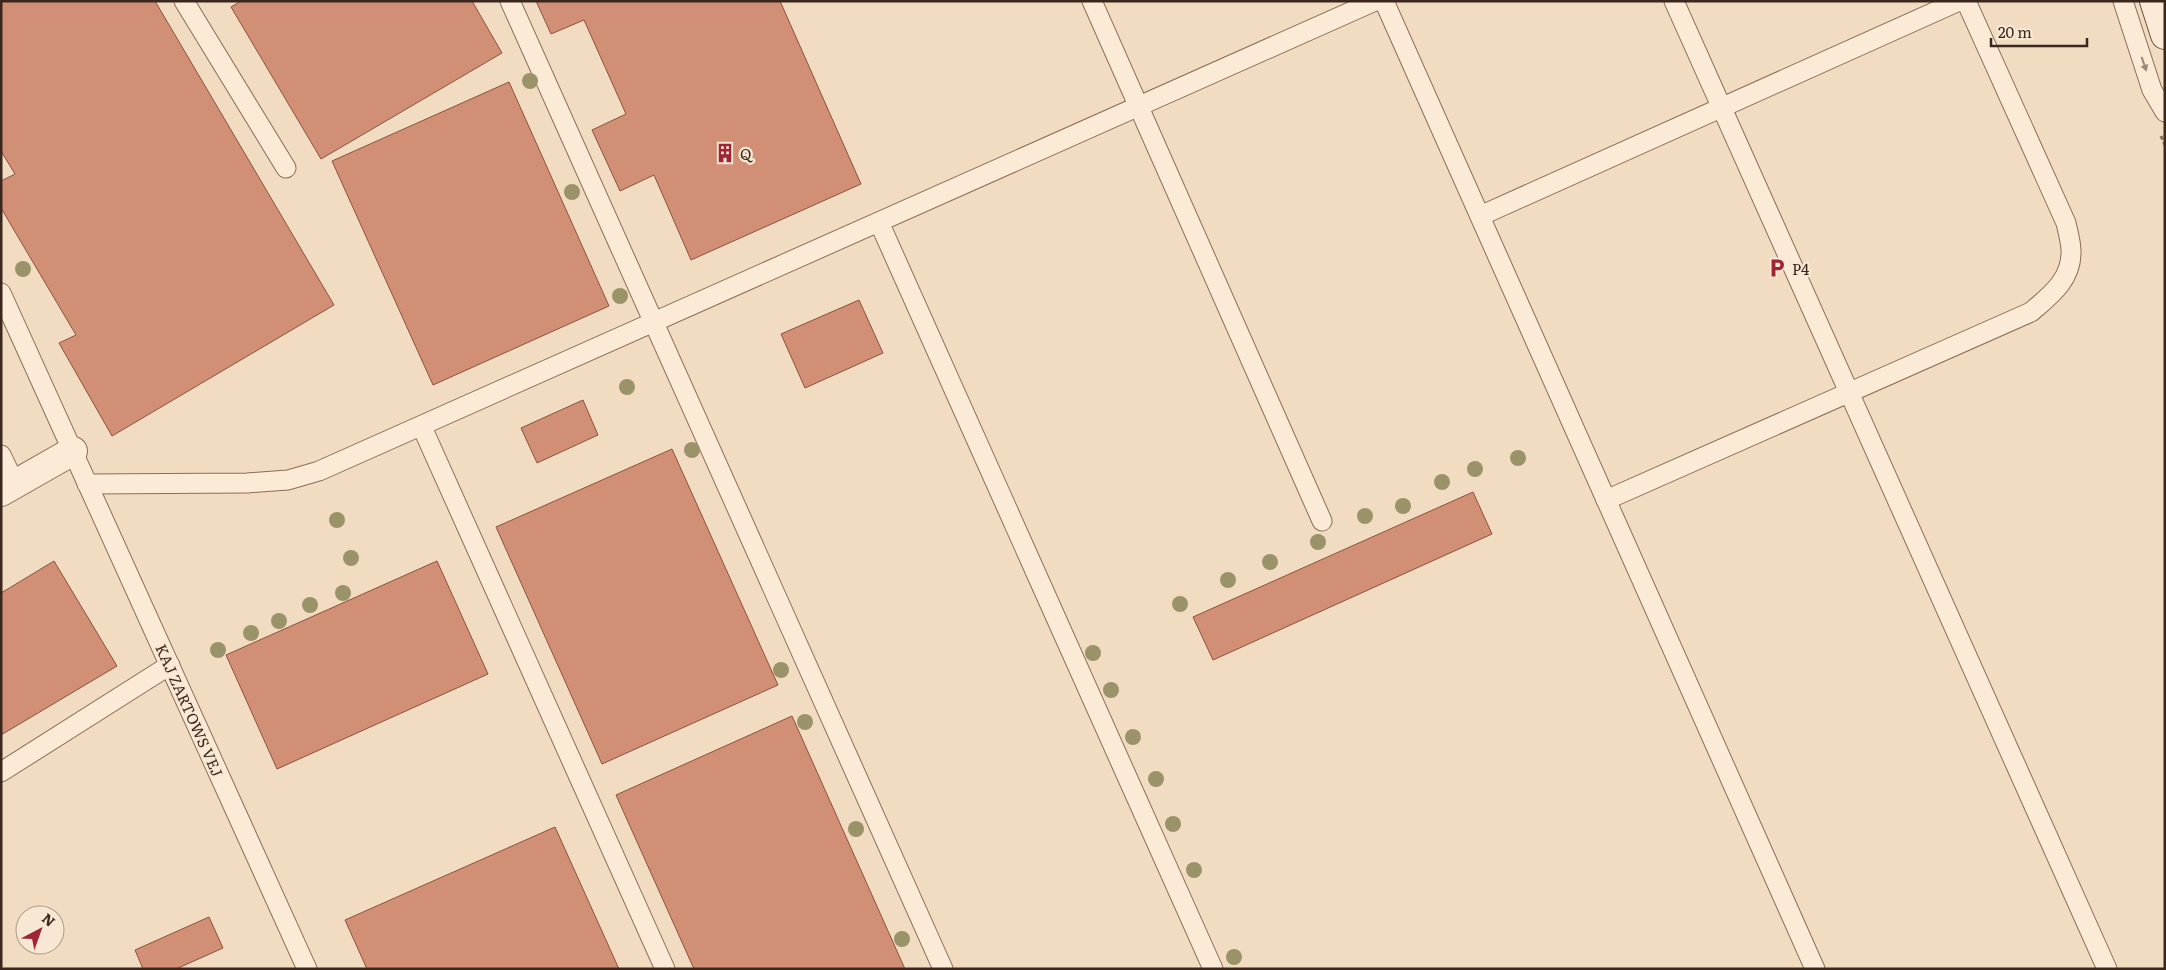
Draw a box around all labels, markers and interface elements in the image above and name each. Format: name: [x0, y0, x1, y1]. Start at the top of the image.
scale bar: [1991, 15, 2087, 47]
text: 20 m: [1998, 20, 2032, 43]
one-way arrow: [2140, 57, 2148, 72]
building icon: Q: [714, 142, 736, 164]
place label: Q: [740, 142, 754, 165]
parking icon: P4: [1766, 257, 1788, 279]
place label: P4: [1792, 257, 1809, 280]
street label: KAJ ZARTOWS VEJ: [150, 640, 230, 780]
north arrow: [15, 905, 65, 955]
text: N: [38, 908, 60, 931]

